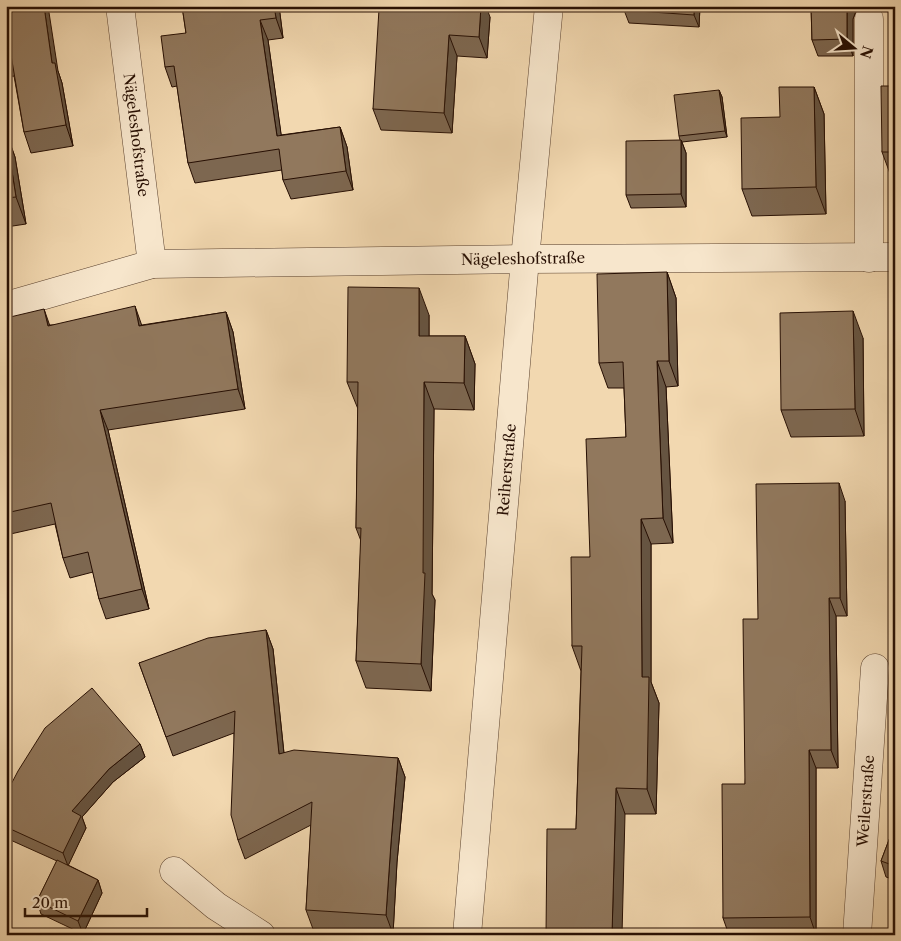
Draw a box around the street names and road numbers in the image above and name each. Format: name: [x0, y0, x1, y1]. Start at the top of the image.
street label: Nägeleshofstraße: [120, 72, 153, 198]
street label: Nägeleshofstraße: [461, 248, 585, 269]
street label: Reiherstraße: [493, 423, 520, 517]
street label: Weilerstraße: [853, 754, 878, 849]

